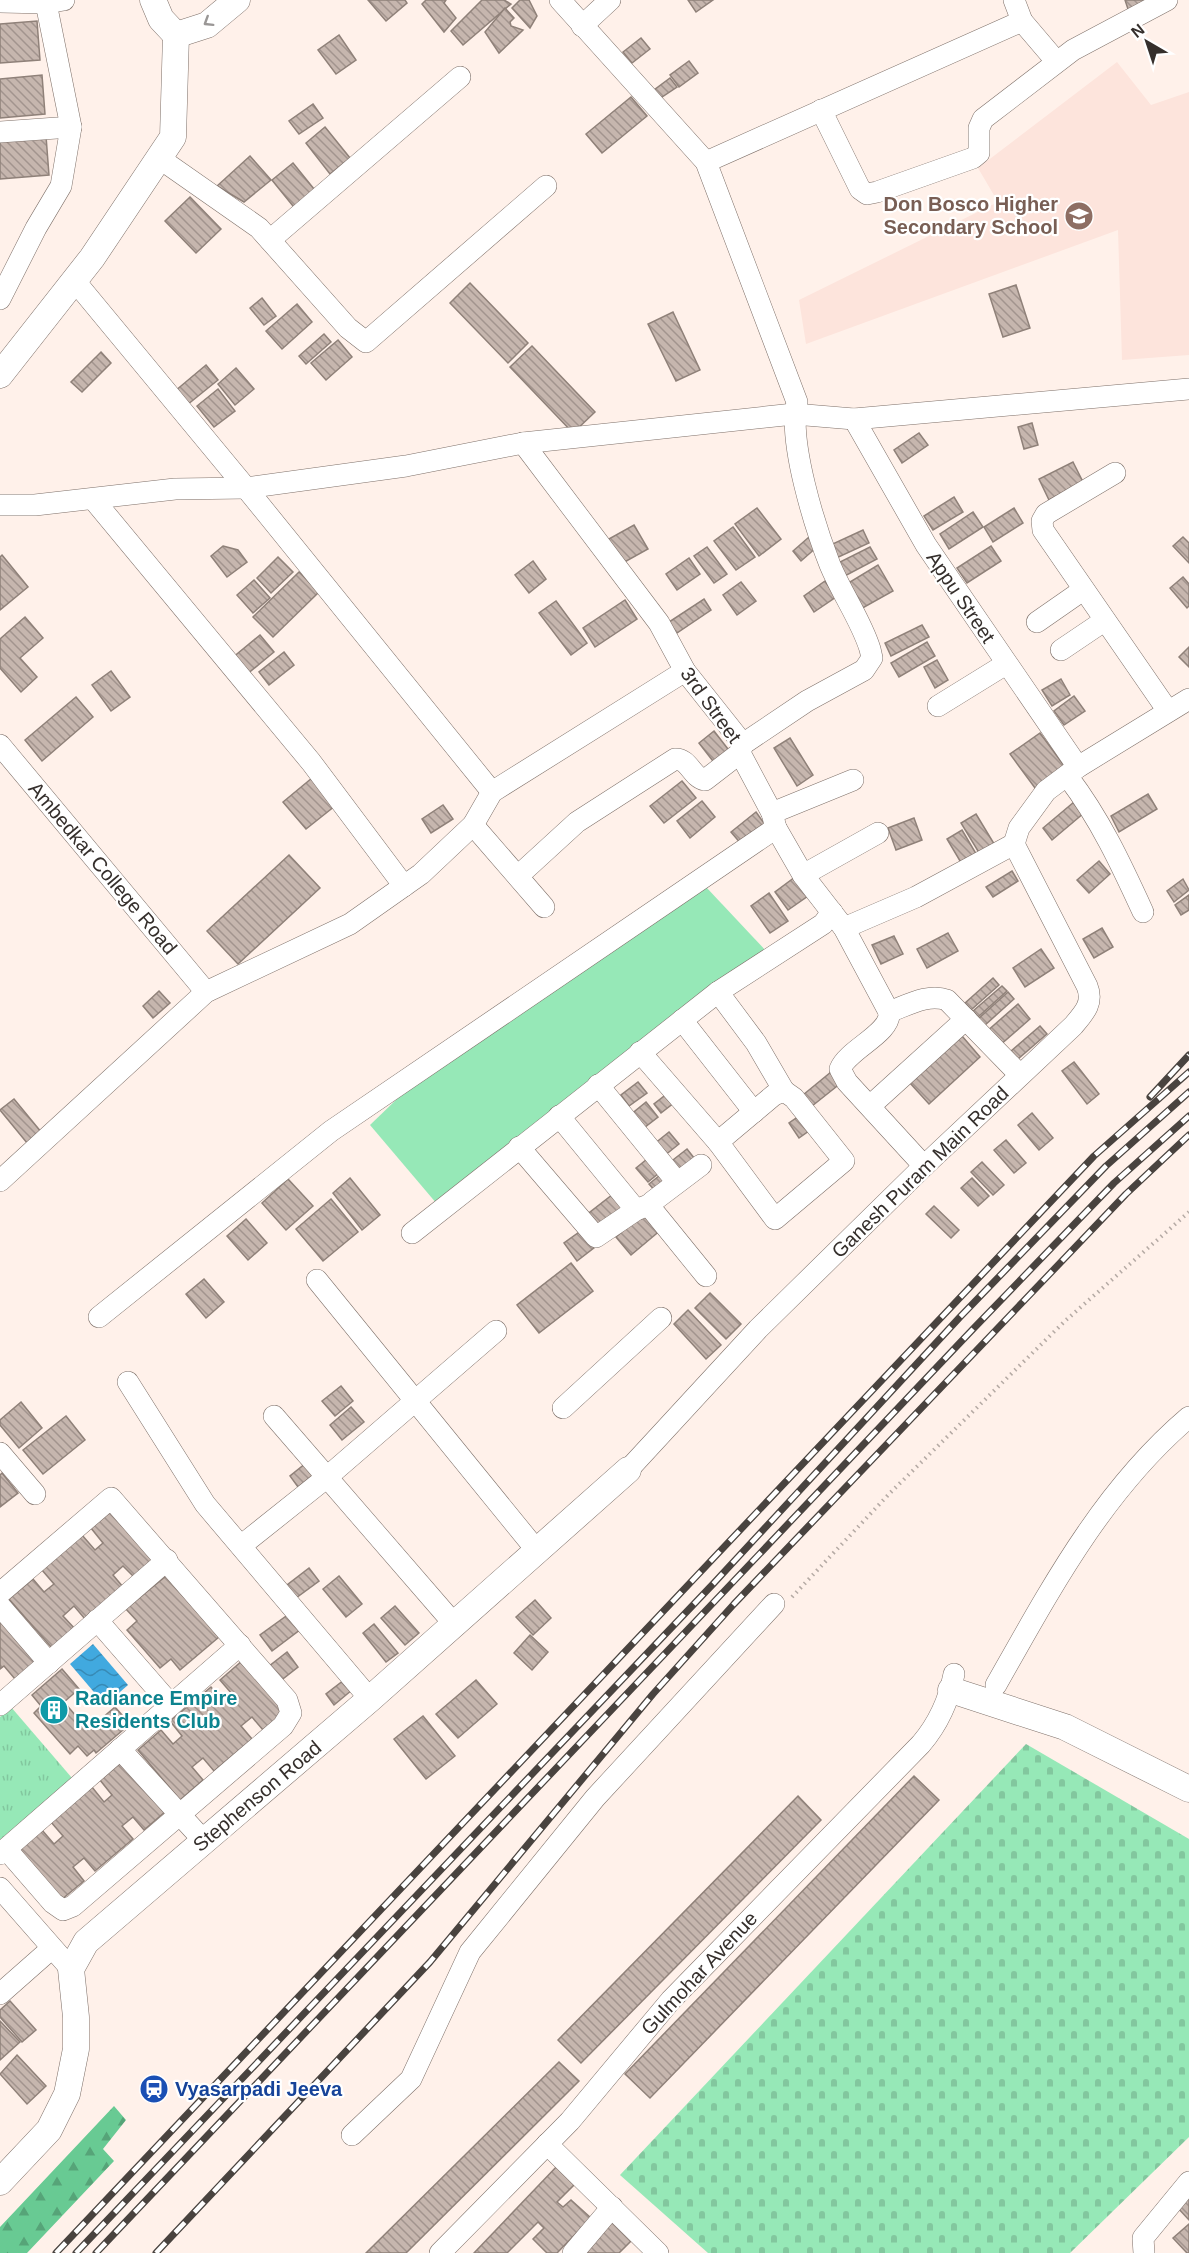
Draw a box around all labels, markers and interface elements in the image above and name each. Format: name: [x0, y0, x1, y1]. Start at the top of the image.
north arrow: [1117, 12, 1177, 72]
one-way arrow: [204, 14, 215, 25]
text: N: [1128, 20, 1148, 41]
place label: Don Bosco Higher Secondary School: [884, 193, 1058, 238]
school or university icon: Don Bosco Higher Secondary School: [1063, 200, 1095, 232]
street label: Appu Street: [922, 547, 1000, 647]
street label: 3rd Street: [676, 663, 746, 747]
street label: Ambedkar College Road: [25, 777, 181, 959]
street label: Ganesh Puram Main Road: [827, 1082, 1013, 1262]
place label: Radiance Empire Residents Club: [75, 1687, 237, 1732]
building icon: Radiance Empire Residents Club: [38, 1694, 70, 1726]
street label: Stephenson Road: [189, 1736, 325, 1856]
street label: Gulmohar Avenue: [636, 1907, 762, 2039]
station icon: Vyasarpadi Jeeva: [138, 2073, 170, 2105]
place label: Vyasarpadi Jeeva: [175, 2078, 343, 2100]

